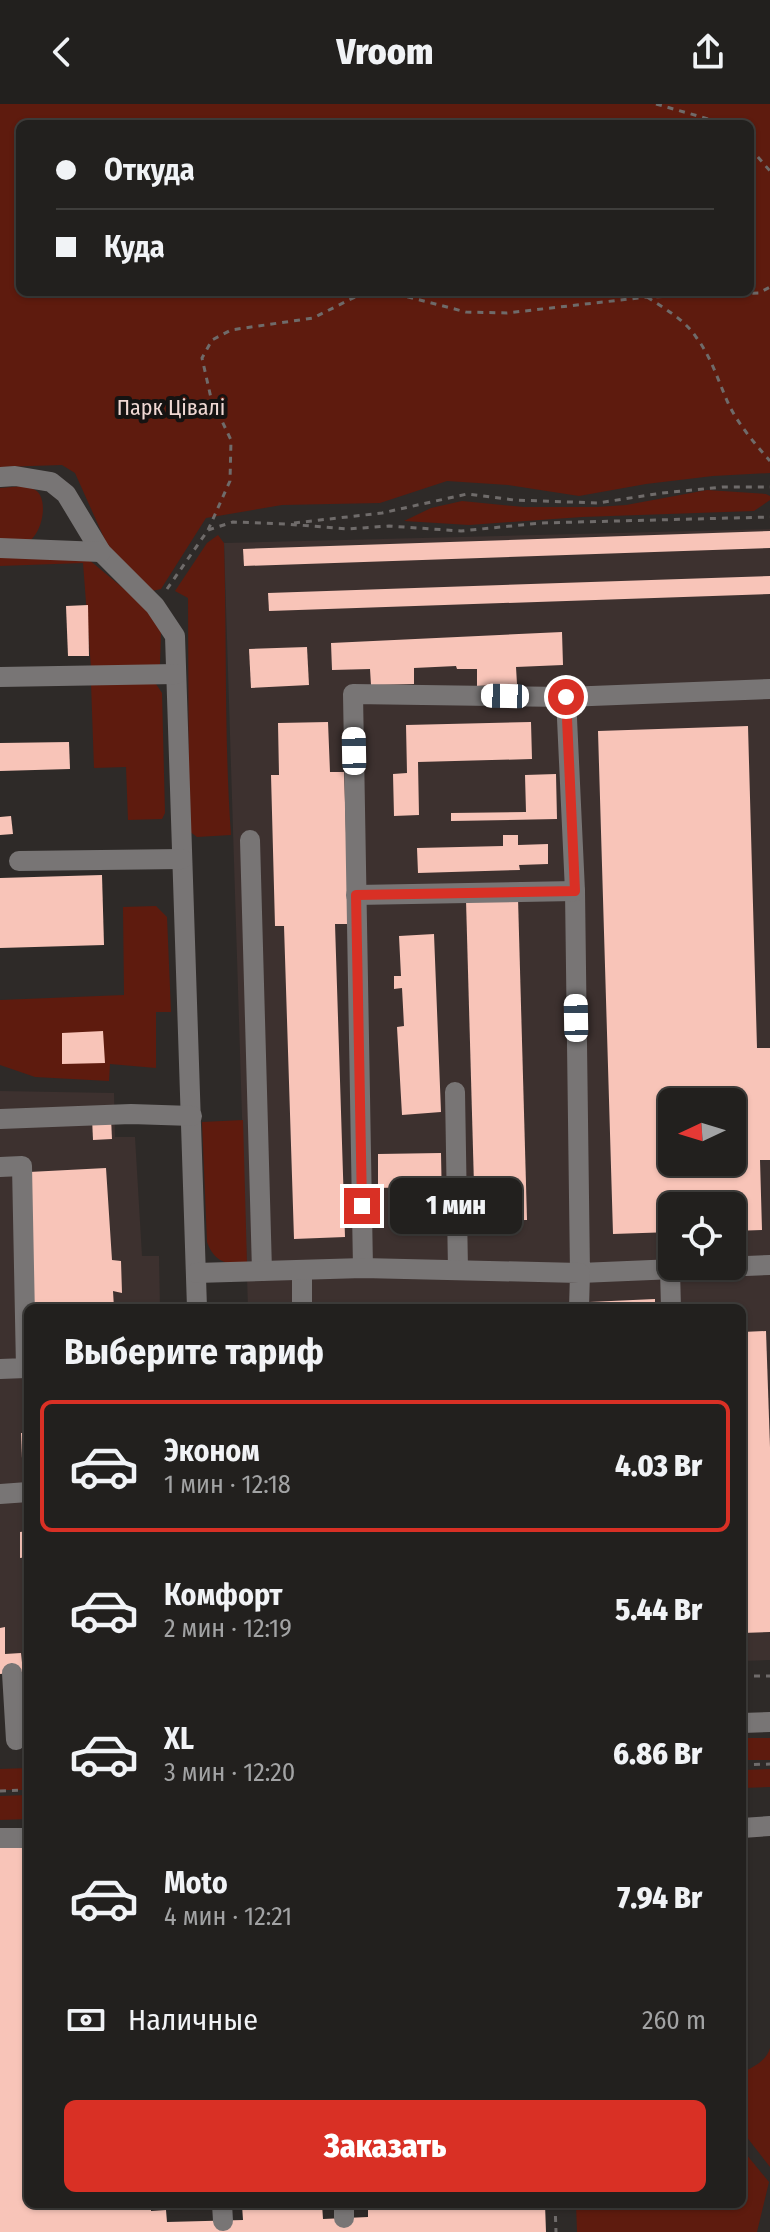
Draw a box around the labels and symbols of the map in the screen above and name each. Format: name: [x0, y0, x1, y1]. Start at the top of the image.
park label: Парк Цівалі: [117, 394, 225, 421]
route start: [548, 679, 584, 715]
car: [481, 684, 529, 708]
car: [342, 727, 366, 775]
car: [564, 994, 588, 1042]
north arrow: [658, 1088, 746, 1176]
callout: 1 мин: [390, 1178, 522, 1234]
route end: [344, 1188, 380, 1224]

